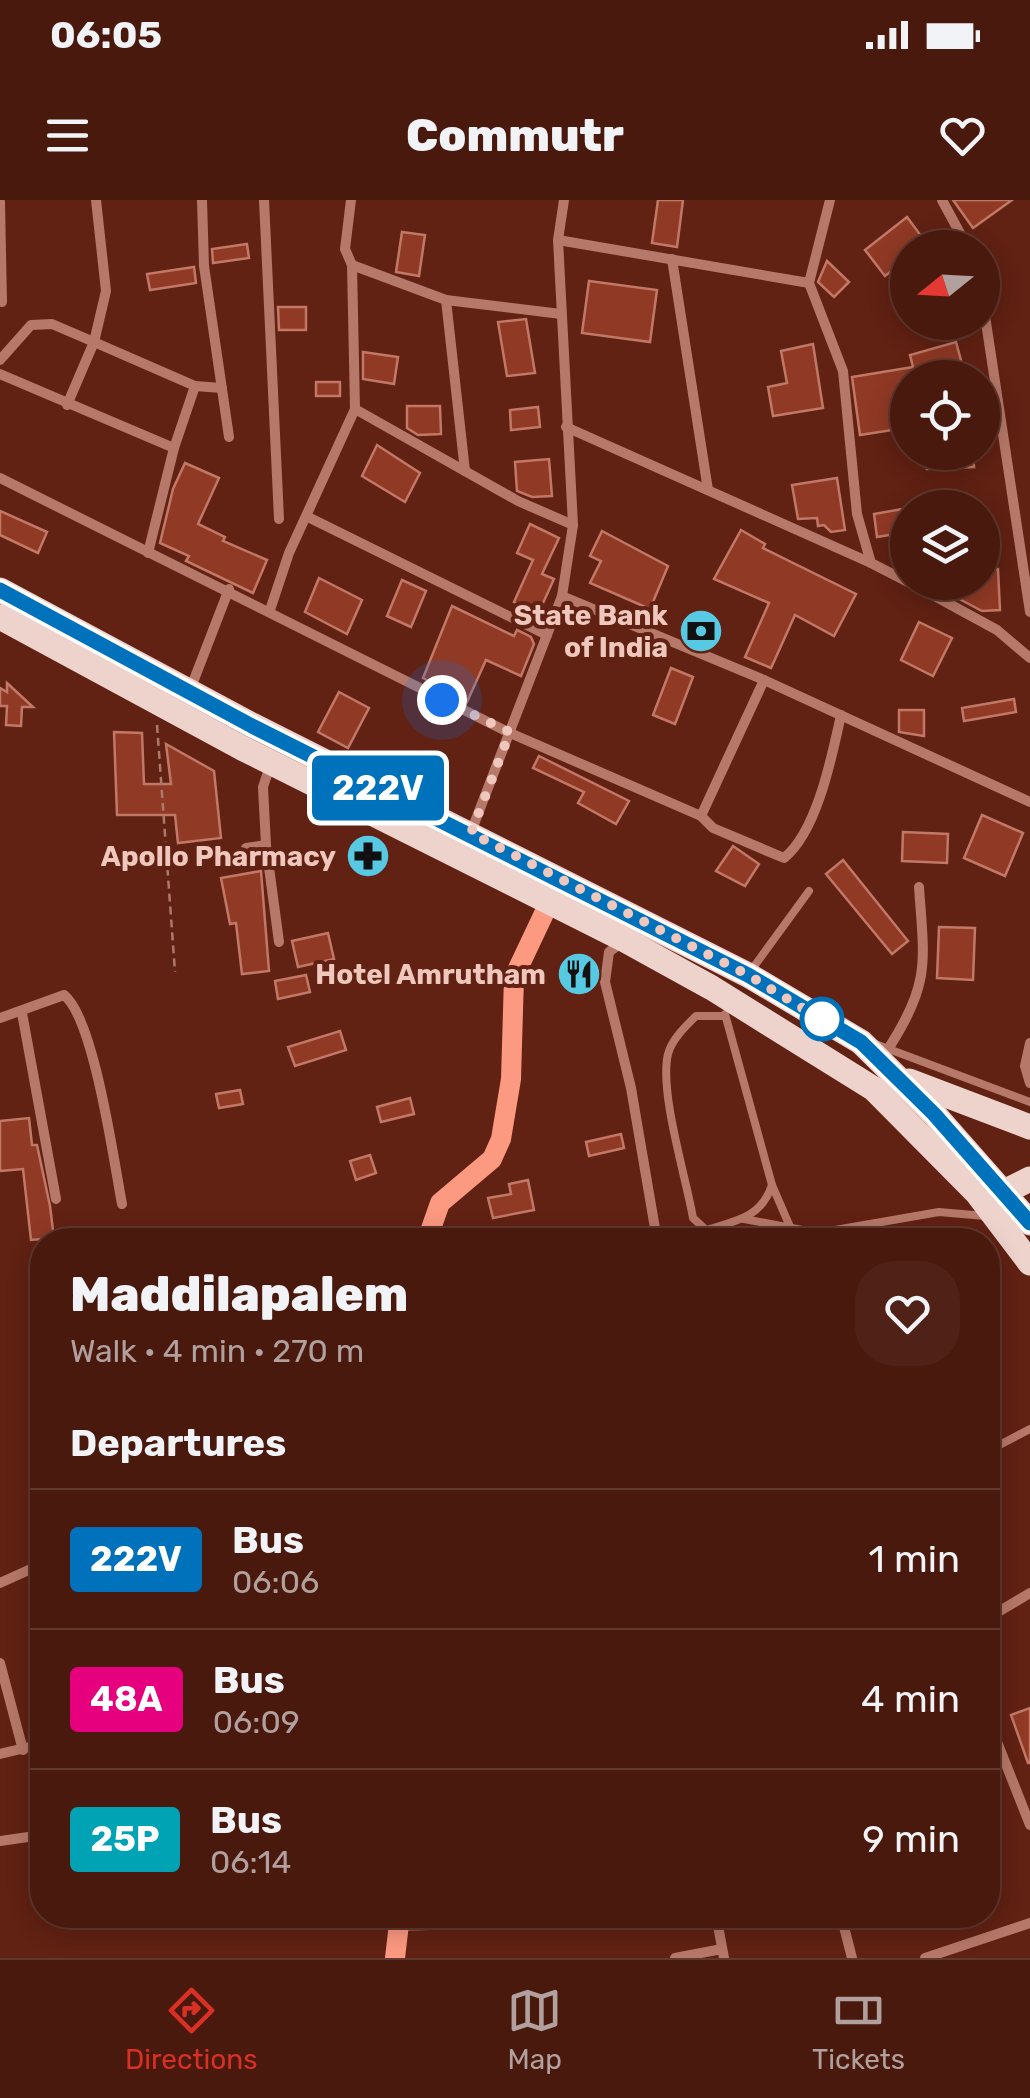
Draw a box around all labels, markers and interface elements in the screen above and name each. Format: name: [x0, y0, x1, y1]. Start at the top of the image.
text: 06:05: [50, 12, 162, 58]
icon: menu: [40, 108, 95, 163]
icon: heart: [935, 108, 990, 163]
text: Commutr: [406, 109, 624, 162]
north arrow: [890, 230, 1000, 340]
map controls: [890, 230, 1000, 600]
button: locate: [890, 360, 1000, 470]
button: layers: [890, 490, 1000, 600]
place label: State Bank of India: [514, 599, 669, 664]
bank icon: State Bank of India: [678, 608, 724, 654]
your location: [417, 675, 467, 725]
line badge: 222V: [308, 756, 448, 820]
text: 222V: [332, 767, 424, 809]
pharmacy icon: Apollo Pharmacy: [345, 833, 391, 879]
place label: Apollo Pharmacy: [101, 840, 336, 873]
restaurant icon: Hotel Amrutham: [556, 951, 602, 997]
place label: Hotel Amrutham: [315, 958, 546, 991]
unlabelled marker: [801, 998, 843, 1040]
button: heart: [855, 1261, 960, 1366]
text: Maddilapalem: [70, 1266, 408, 1323]
text: Walk · 4 min · 270 m: [70, 1332, 364, 1370]
text: Departures: [70, 1420, 286, 1466]
text: Bus: [232, 1517, 304, 1563]
text: 1 min: [868, 1536, 960, 1582]
text: 222V: [90, 1538, 182, 1580]
text: 06:06: [232, 1563, 319, 1601]
text: Bus: [213, 1657, 285, 1703]
text: 4 min: [861, 1676, 960, 1722]
text: 48A: [90, 1678, 163, 1720]
text: 06:09: [213, 1703, 300, 1741]
text: Bus: [210, 1797, 282, 1843]
text: 9 min: [862, 1816, 960, 1862]
text: 25P: [90, 1818, 160, 1860]
text: 06:14: [210, 1843, 291, 1881]
tab: Directions: [125, 1983, 258, 2076]
tab: Map: [507, 1983, 562, 2076]
tab: Tickets: [812, 1983, 905, 2076]

